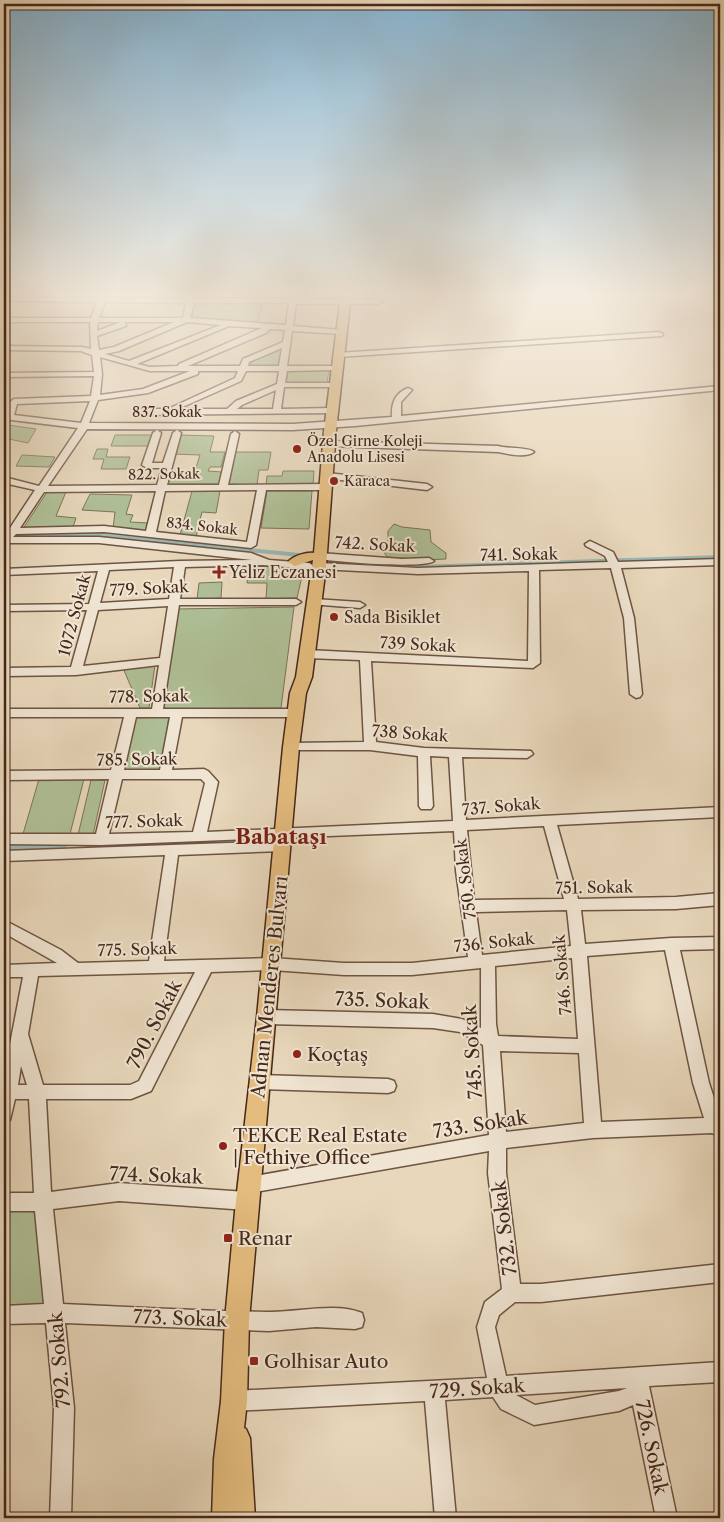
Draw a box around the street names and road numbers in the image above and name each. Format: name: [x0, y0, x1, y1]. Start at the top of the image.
street label: 837. Sokak: [132, 403, 203, 421]
street label: 822. Sokak: [128, 464, 201, 484]
street label: 834. Sokak: [165, 513, 240, 539]
street label: 742. Sokak: [334, 532, 416, 556]
street label: 741. Sokak: [480, 543, 559, 565]
street label: 1072 Sokak: [53, 571, 95, 658]
street label: 779. Sokak: [109, 576, 190, 600]
street label: 739 Sokak: [379, 632, 457, 656]
street label: 778. Sokak: [109, 685, 190, 707]
street label: 738 Sokak: [371, 720, 450, 746]
street label: 785. Sokak: [97, 748, 178, 770]
street label: 737. Sokak: [461, 793, 542, 819]
street label: 777. Sokak: [105, 810, 184, 832]
street label: 750. Sokak: [450, 837, 480, 920]
street label: Adnan Menderes Bulvarı: [246, 875, 293, 1100]
street label: 751. Sokak: [555, 876, 634, 898]
street label: 736. Sokak: [453, 928, 536, 956]
street label: 746. Sokak: [548, 933, 575, 1016]
street label: 775. Sokak: [97, 938, 178, 960]
street label: 790. Sokak: [122, 975, 187, 1073]
street label: 735. Sokak: [334, 987, 431, 1014]
street label: 745. Sokak: [458, 1003, 487, 1100]
street label: 733. Sokak: [431, 1106, 530, 1143]
street label: 774. Sokak: [109, 1162, 204, 1189]
street label: 732. Sokak: [487, 1178, 522, 1277]
street label: 773. Sokak: [133, 1305, 228, 1332]
street label: 792. Sokak: [44, 1310, 75, 1409]
street label: 729. Sokak: [429, 1374, 526, 1403]
street label: 726. Sokak: [630, 1398, 673, 1497]

